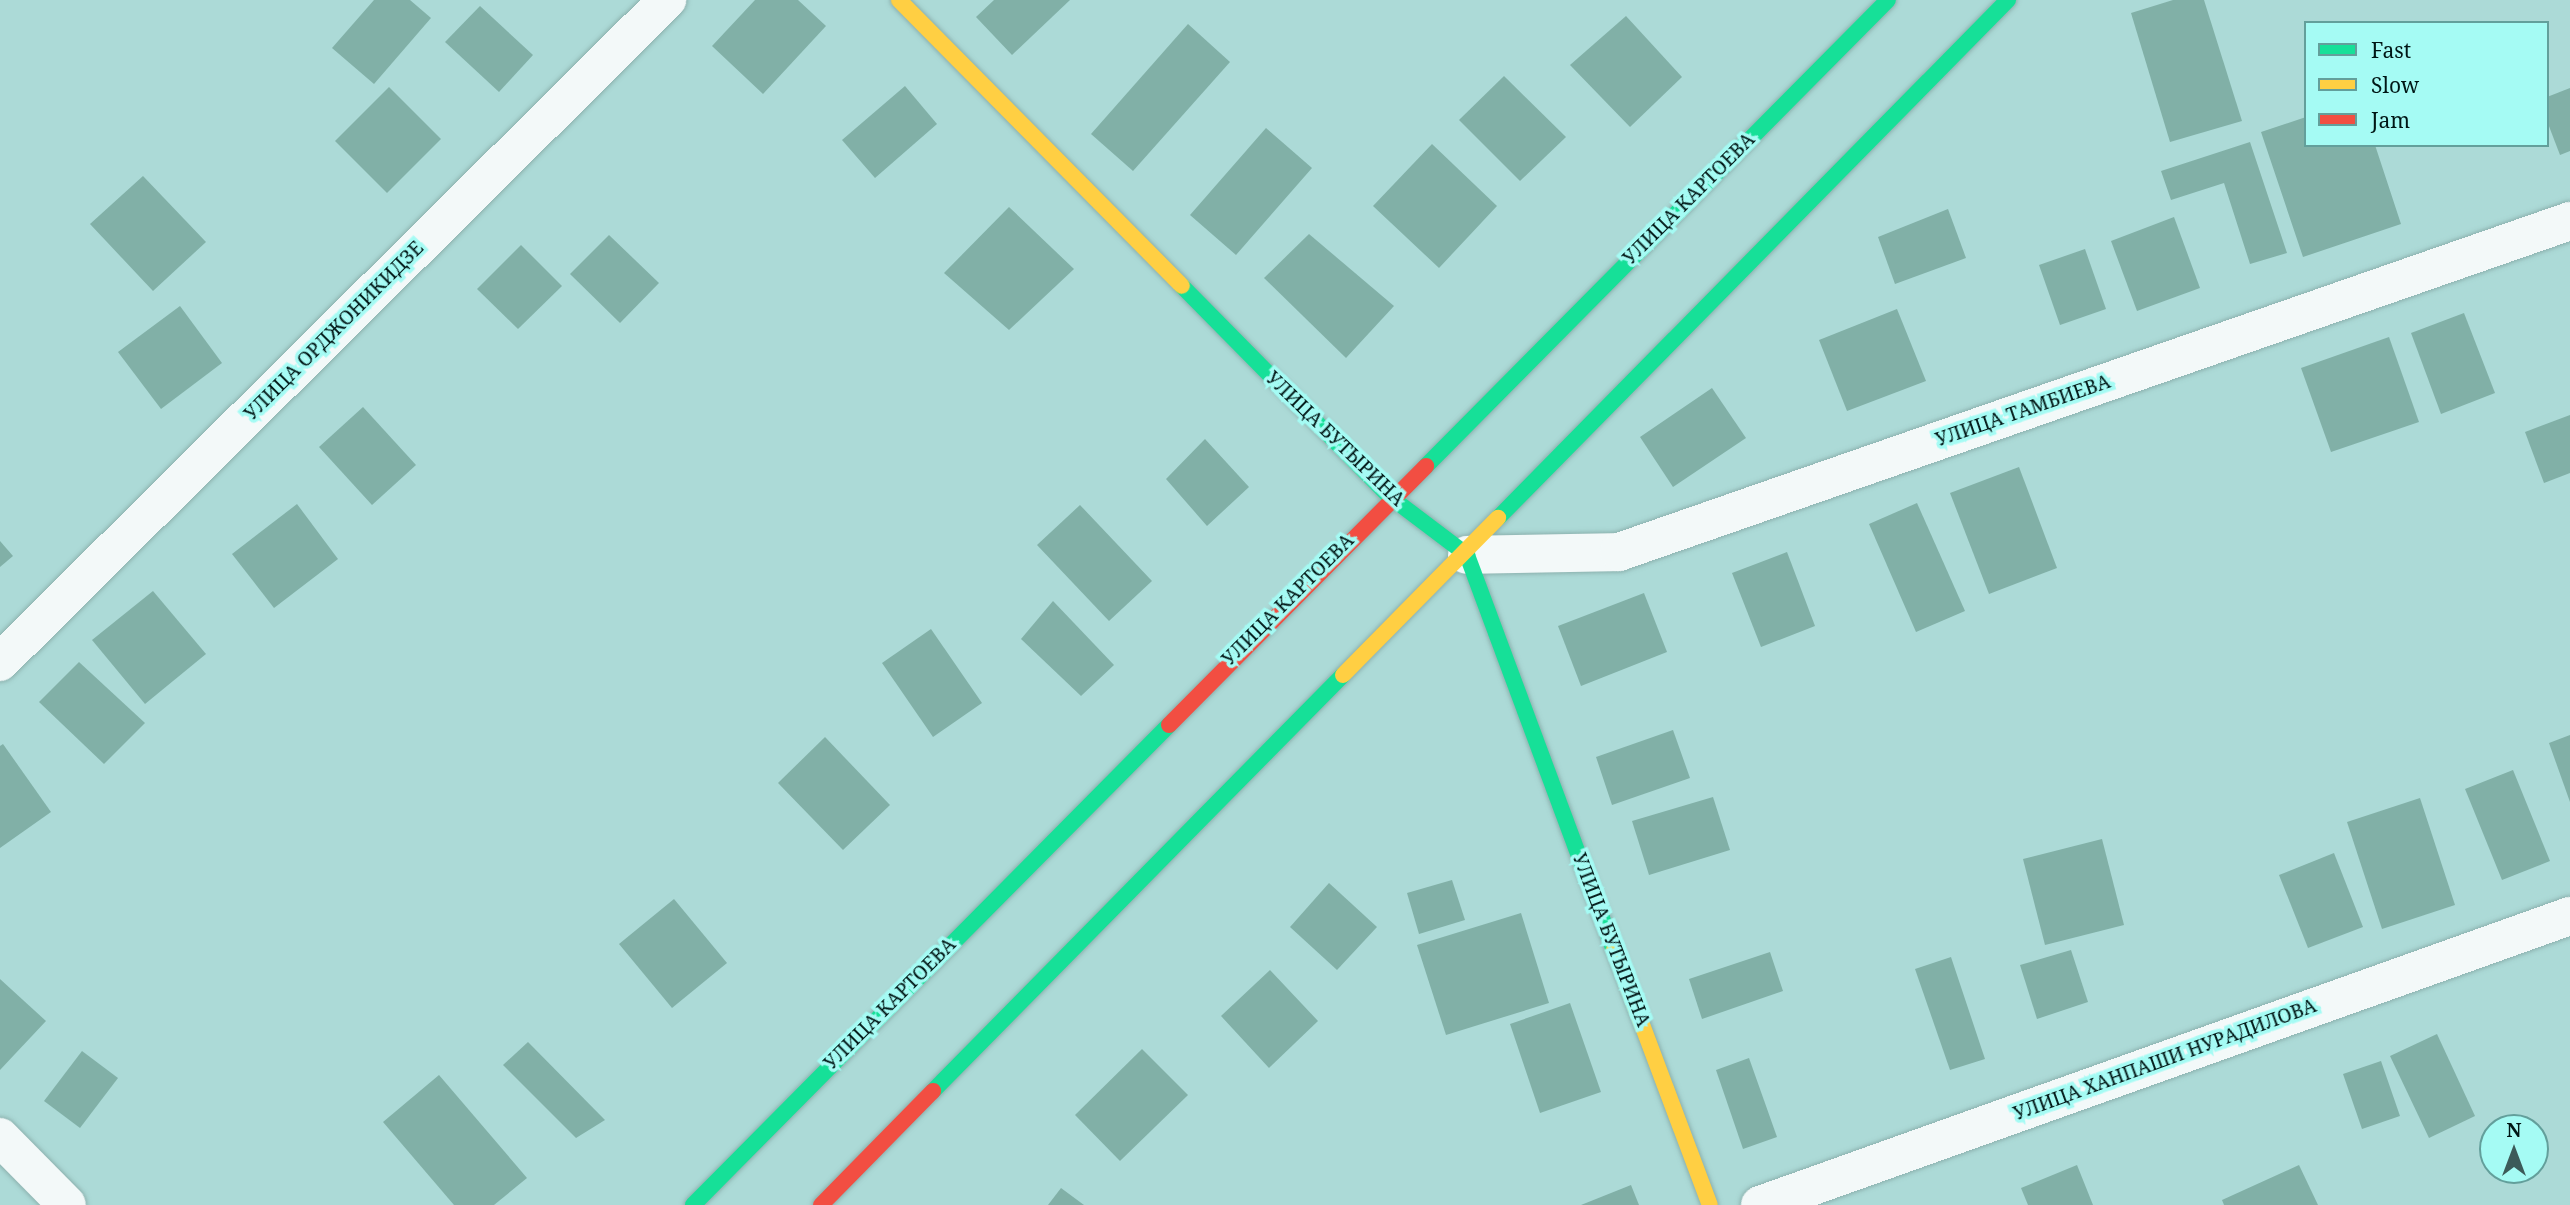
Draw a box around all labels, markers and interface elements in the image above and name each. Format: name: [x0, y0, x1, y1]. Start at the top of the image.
legend: [2304, 21, 2549, 147]
text: Fast: [2371, 36, 2411, 64]
text: Slow: [2371, 71, 2419, 99]
text: Jam: [2371, 106, 2410, 134]
street label: УЛИЦА КАРТОЕВА: [1618, 128, 1760, 270]
street label: УЛИЦА ОРДЖОНИКИДЗЕ: [240, 237, 428, 425]
street label: УЛИЦА БУТЫРИНА: [1261, 367, 1409, 511]
street label: УЛИЦА ТАМБИЕВА: [1933, 370, 2113, 452]
street label: УЛИЦА КАРТОЕВА: [1217, 529, 1359, 671]
street label: УЛИЦА БУТЫРИНА: [1567, 850, 1655, 1030]
street label: УЛИЦА КАРТОЕВА: [819, 933, 961, 1075]
street label: УЛИЦА ХАНПАШИ НУРАДИЛОВА: [2010, 994, 2320, 1126]
north arrow: [2479, 1114, 2549, 1184]
text: N: [2507, 1117, 2521, 1143]

